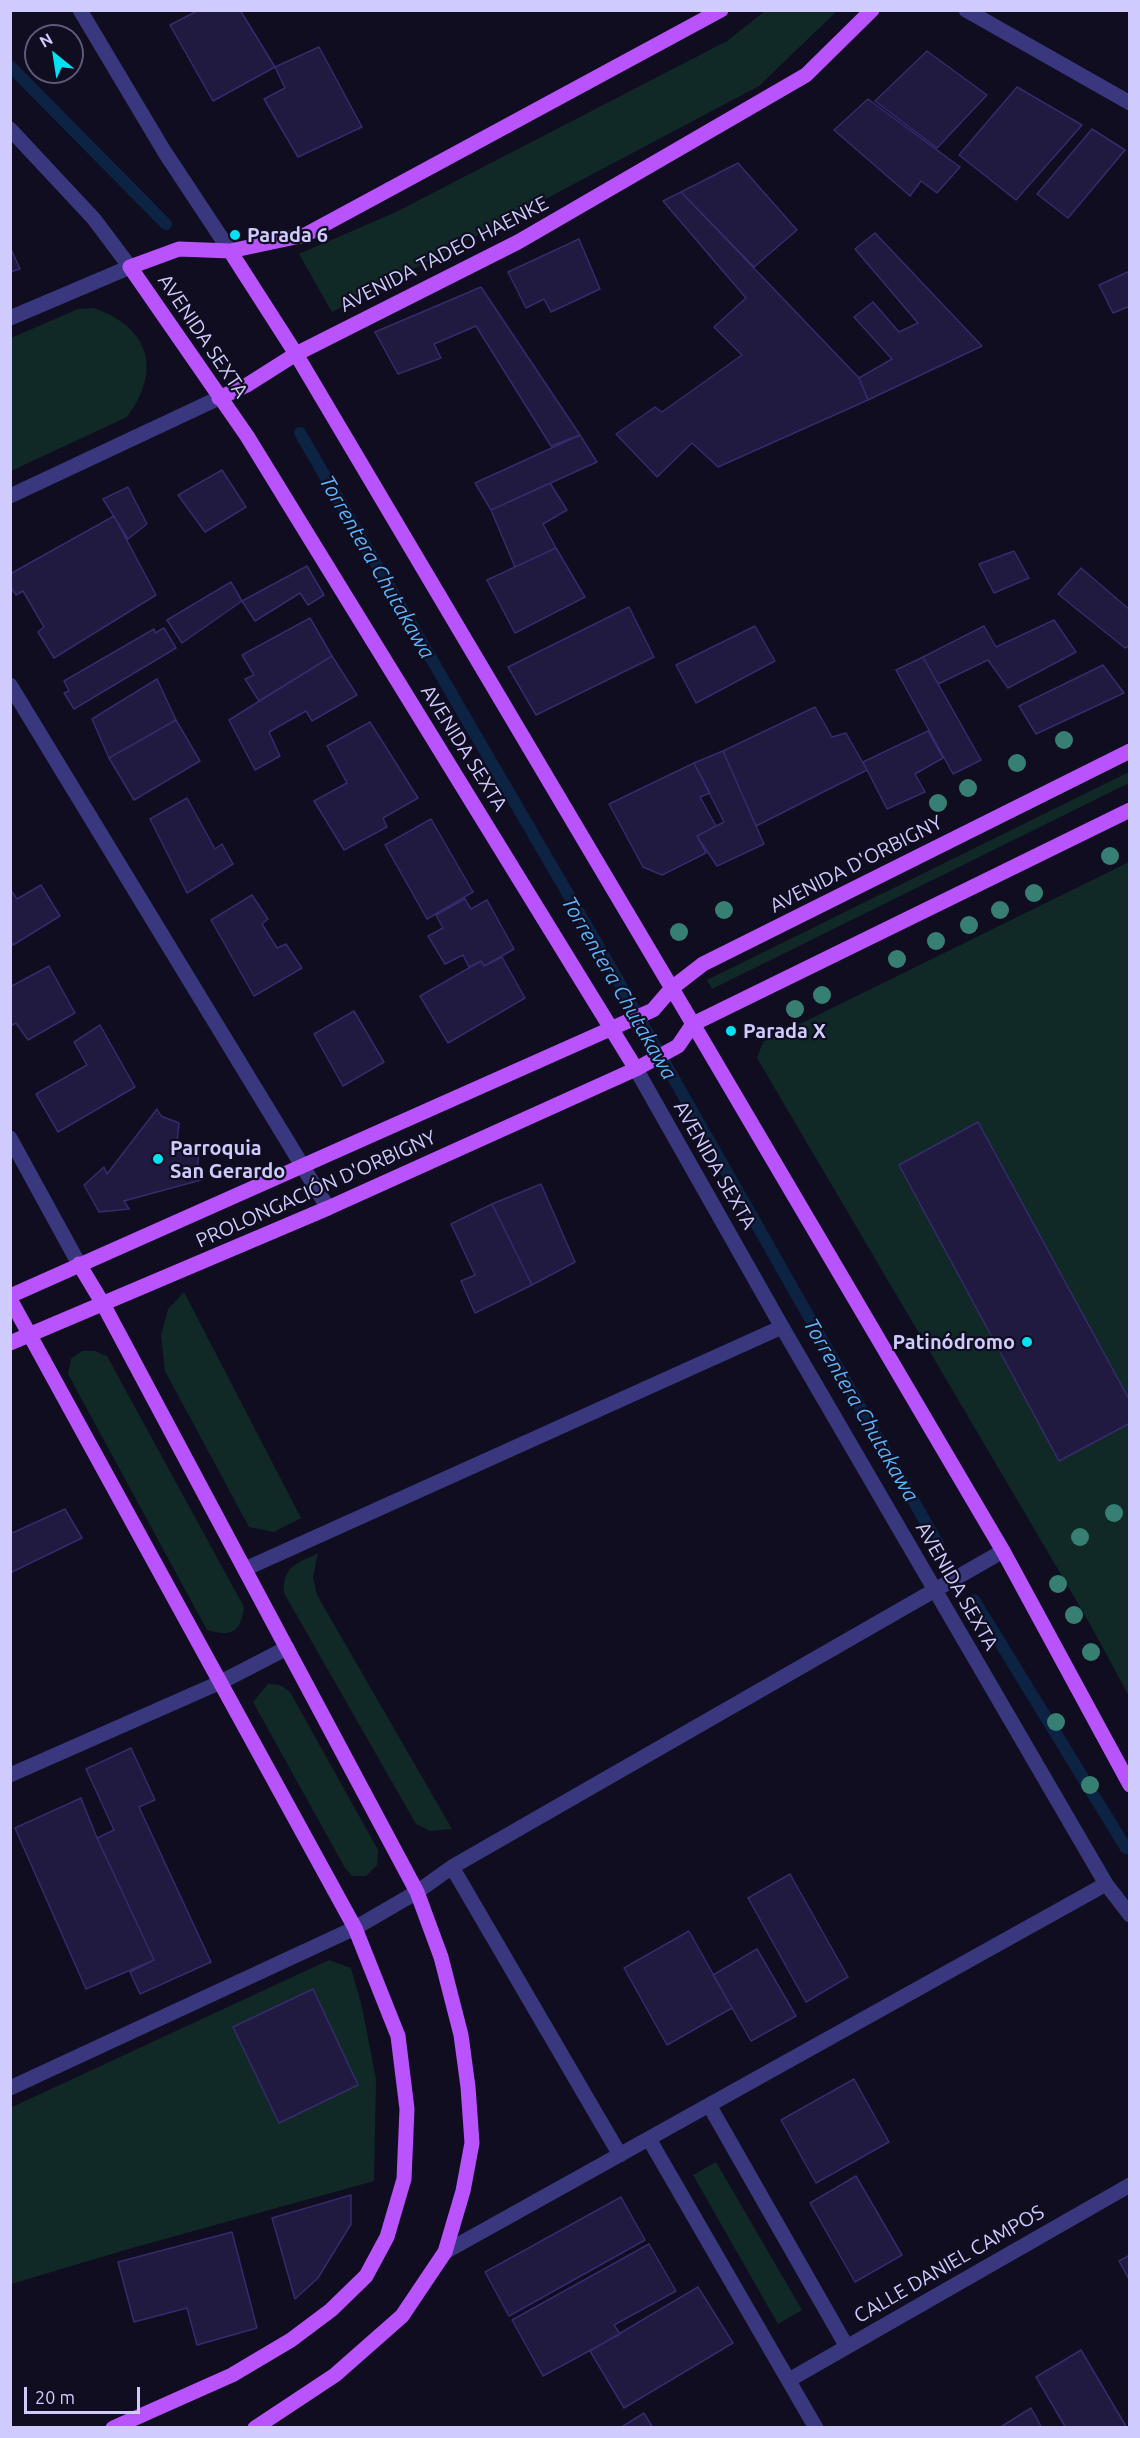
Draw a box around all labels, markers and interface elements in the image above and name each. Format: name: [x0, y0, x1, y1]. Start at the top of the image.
north arrow: [24, 24, 84, 84]
text: N: [36, 29, 56, 51]
street label: AVENIDA TADEO HAENKE: [336, 191, 552, 317]
place label: Parada 6: [247, 223, 328, 247]
marker: Parada 6: [228, 228, 242, 242]
street label: AVENIDA SEXTA: [153, 270, 253, 402]
water label: Torrentera Chutakawa: [314, 471, 440, 663]
street label: AVENIDA SEXTA: [416, 681, 512, 815]
street label: AVENIDA D'ORBIGNY: [766, 810, 946, 918]
water label: Torrentera Chutakawa: [556, 892, 682, 1084]
place label: Parada X: [743, 1019, 826, 1043]
marker: Parada X: [724, 1024, 738, 1038]
street label: AVENIDA SEXTA: [669, 1097, 761, 1233]
street label: PROLONGACIÓN D'ORBIGNY: [192, 1125, 440, 1253]
place label: Parroquia San Gerardo: [170, 1136, 285, 1183]
marker: Parroquia San Gerardo: [151, 1152, 165, 1166]
water label: Torrentera Chutakawa: [798, 1314, 924, 1506]
place label: Patinódromo: [893, 1330, 1015, 1354]
marker: Patinódromo: [1020, 1335, 1034, 1349]
street label: AVENIDA SEXTA: [911, 1518, 1003, 1654]
street label: CALLE DANIEL CAMPOS: [850, 2200, 1048, 2328]
scale bar: [27, 2375, 142, 2413]
text: 20 m: [35, 2387, 75, 2407]

